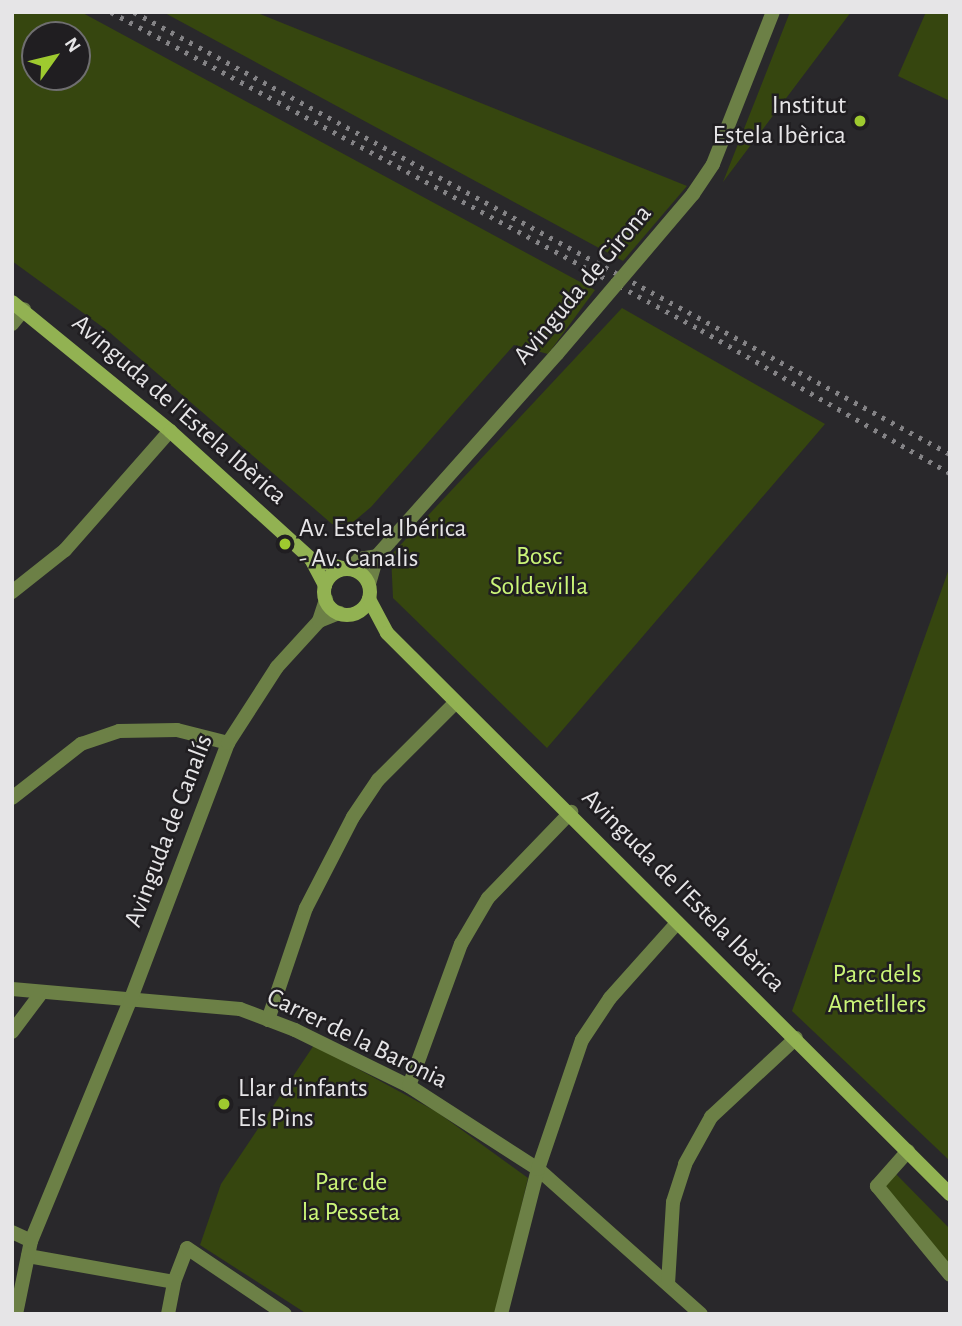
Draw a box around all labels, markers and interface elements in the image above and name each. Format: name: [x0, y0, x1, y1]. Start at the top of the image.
north arrow: [21, 21, 91, 91]
text: N: [61, 34, 84, 56]
place label: Institut Estela Ibèrica: [712, 90, 846, 152]
marker: Institut Estela Ibèrica: [852, 113, 868, 129]
street label: Avinguda de Girona: [507, 199, 659, 371]
street label: Avinguda de l'Estela Ibèrica: [65, 308, 293, 512]
place label: Av. Estela Ibérica - Av. Canalis: [299, 513, 466, 574]
marker: Av. Estela Ibérica - Av. Canalis: [277, 536, 293, 552]
park label: Bosc Soldevilla: [490, 541, 588, 602]
street label: Avinguda de Canalís: [118, 730, 220, 932]
street label: Avinguda de l'Estela Ibèrica: [575, 783, 791, 999]
park label: Parc dels Ametllers: [828, 959, 926, 1020]
street label: Carrer de la Baronia: [261, 982, 453, 1096]
place label: Llar d'infants Els Pins: [238, 1073, 368, 1134]
marker: Llar d'infants Els Pins: [216, 1096, 232, 1112]
park label: Parc de la Pesseta: [302, 1167, 400, 1228]

